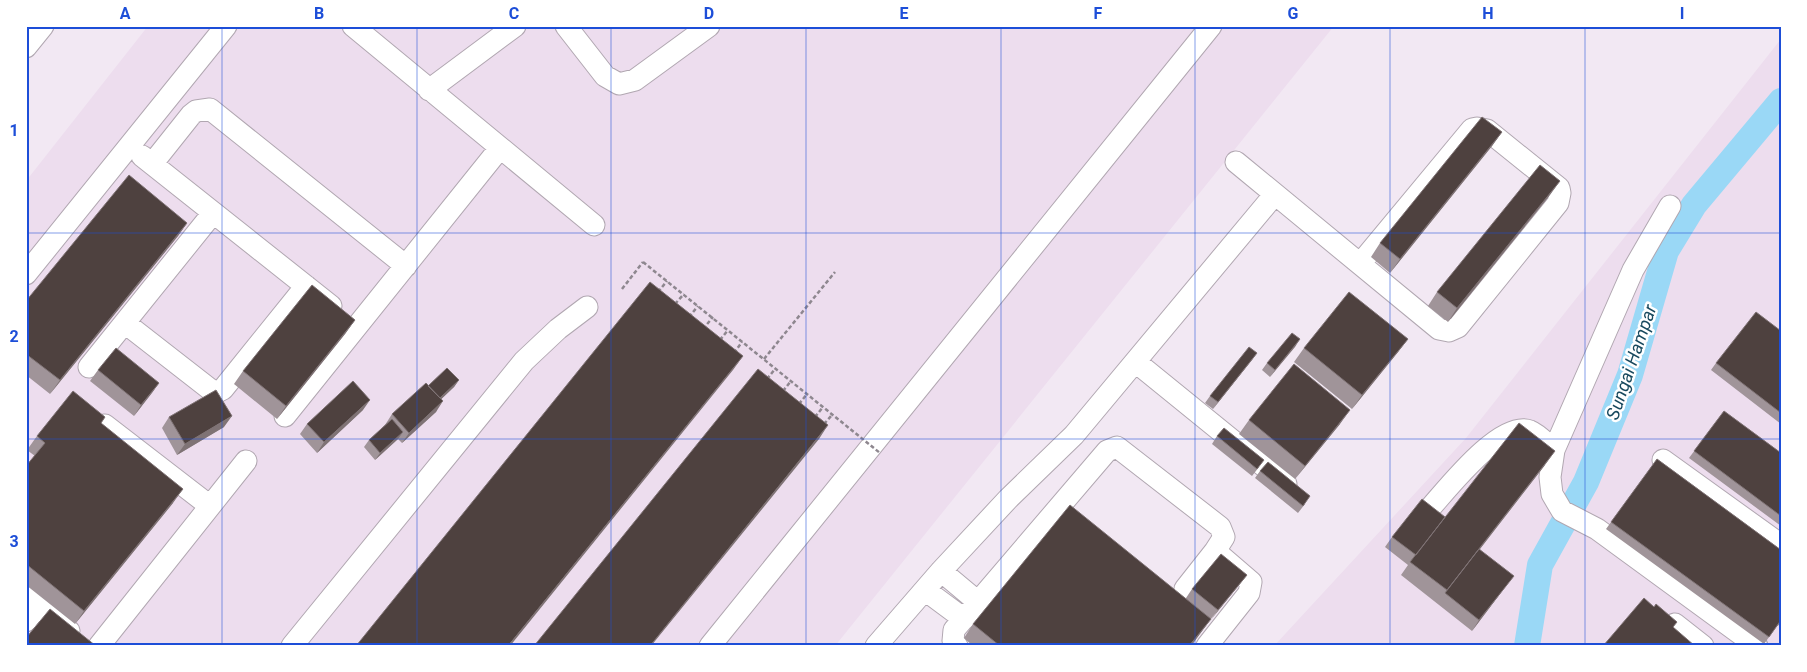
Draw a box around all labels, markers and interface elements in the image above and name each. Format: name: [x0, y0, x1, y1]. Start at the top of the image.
text: A: [120, 4, 131, 23]
text: B: [314, 4, 324, 23]
text: C: [509, 4, 519, 23]
text: D: [704, 4, 714, 23]
text: E: [900, 4, 909, 23]
text: F: [1094, 4, 1103, 23]
text: G: [1288, 4, 1299, 23]
text: H: [1482, 4, 1494, 23]
text: I: [1680, 4, 1684, 23]
text: 1: [9, 121, 19, 140]
water label: Sungai Hampar: [1602, 301, 1661, 422]
text: 2: [9, 327, 19, 346]
text: 3: [9, 532, 19, 551]

